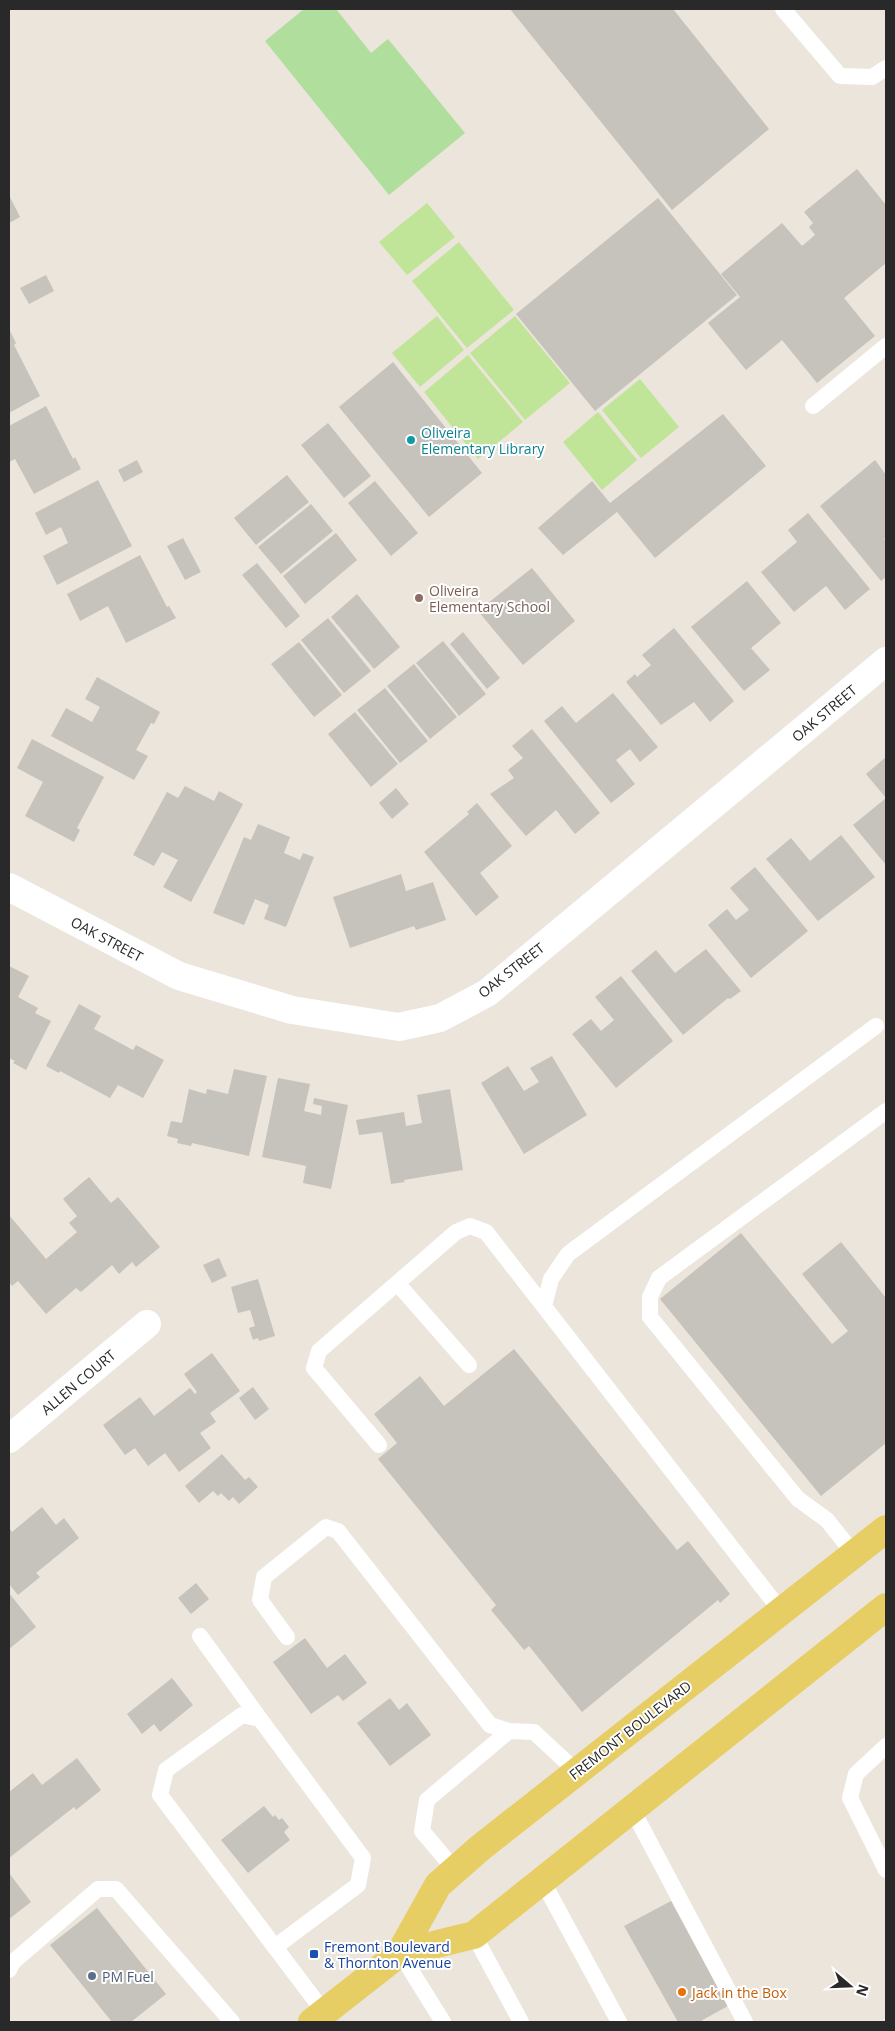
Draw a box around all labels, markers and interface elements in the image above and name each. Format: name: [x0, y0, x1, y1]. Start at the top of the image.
place label: Oliveira Elementary Library: [421, 423, 545, 458]
marker: Oliveira Elementary Library: [405, 434, 417, 446]
place label: Oliveira Elementary School: [429, 581, 550, 616]
marker: Oliveira Elementary School: [413, 592, 425, 604]
street label: OAK STREET: [788, 680, 861, 746]
street label: OAK STREET: [68, 912, 147, 966]
street label: OAK STREET: [474, 938, 548, 1002]
street label: ALLEN COURT: [37, 1345, 119, 1419]
street label: FREMONT BOULEVARD: [565, 1676, 695, 1784]
place label: Fremont Boulevard & Thornton Avenue: [324, 1937, 451, 1972]
marker: Fremont Boulevard & Thornton Avenue: [308, 1948, 320, 1960]
north arrow: [825, 1961, 875, 2011]
place label: PM Fuel: [102, 1967, 154, 1986]
marker: PM Fuel: [86, 1970, 98, 1982]
text: N: [852, 1982, 874, 1999]
place label: Jack in the Box: [690, 1983, 788, 2002]
marker: Jack in the Box: [676, 1986, 688, 1998]

